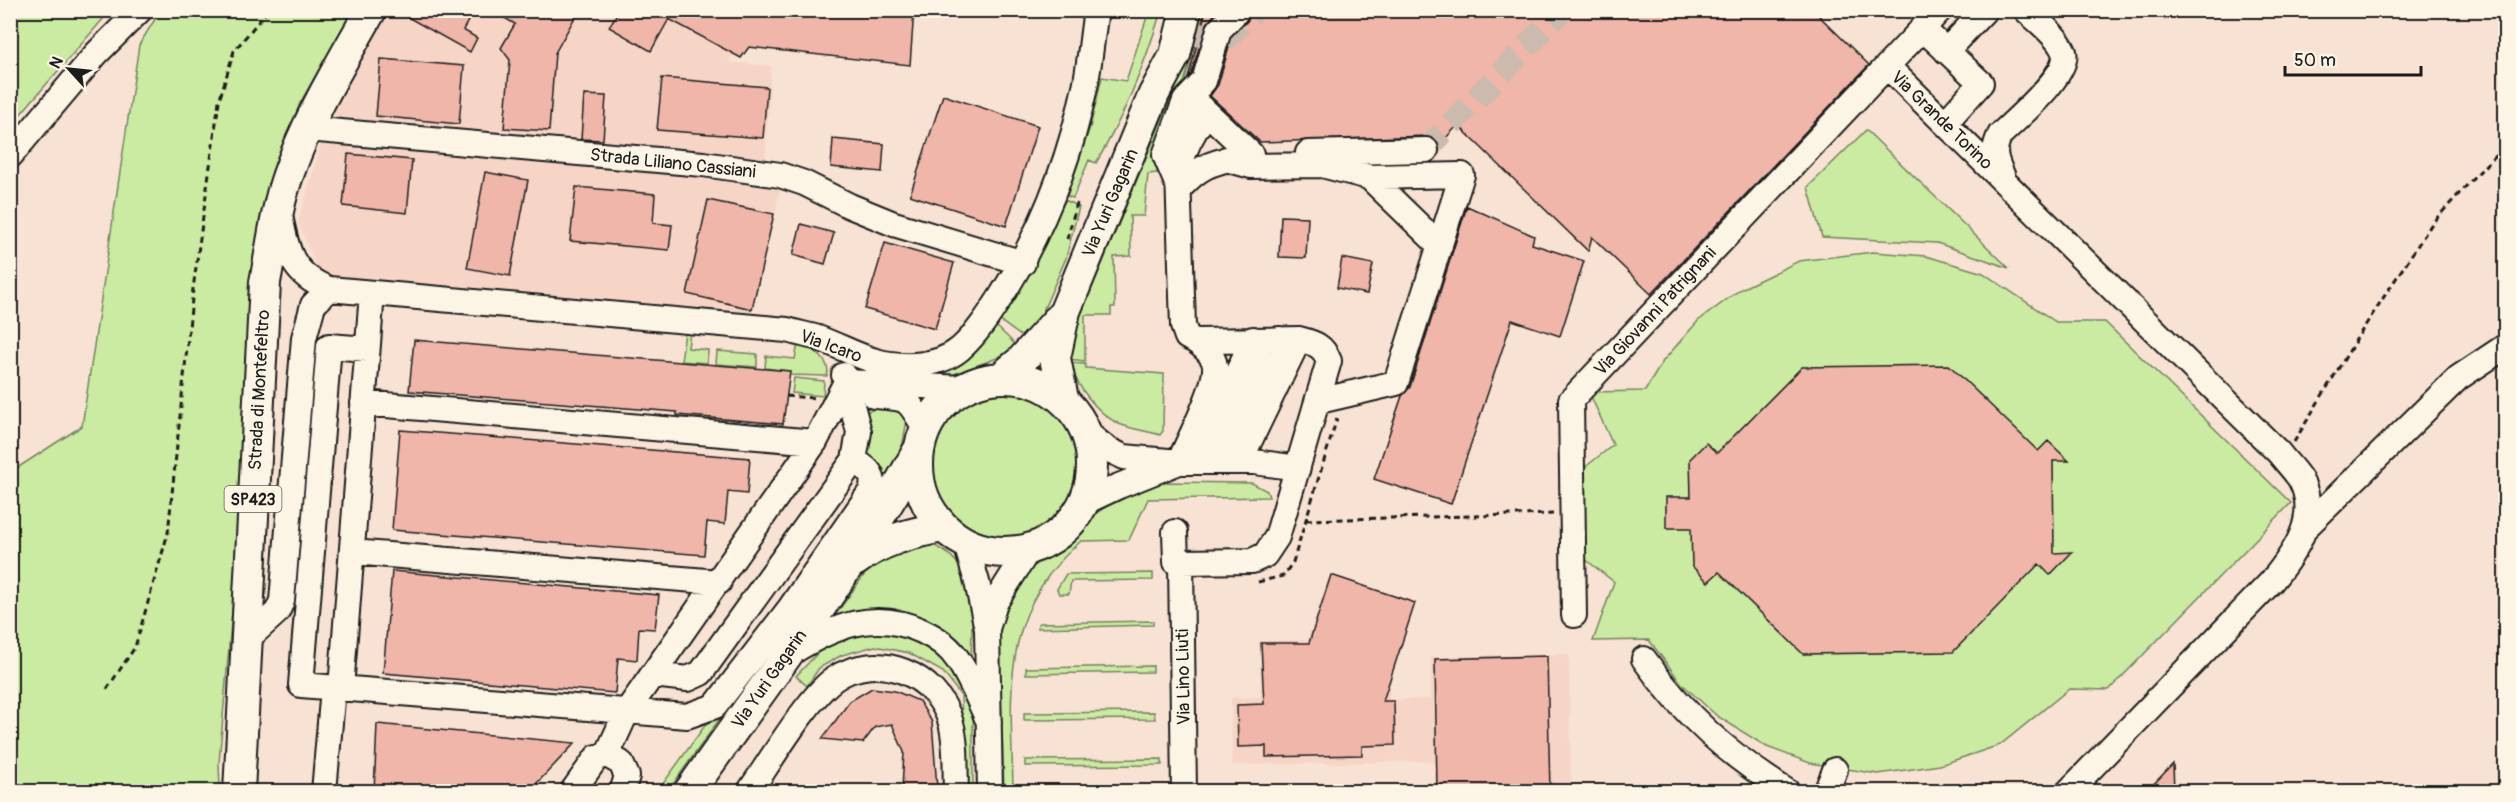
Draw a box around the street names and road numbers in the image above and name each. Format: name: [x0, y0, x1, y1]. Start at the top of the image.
street label: Via Grande Torino: [1886, 66, 1998, 175]
street label: Strada Liliano Cassiani: [589, 143, 757, 184]
street label: Via Yuri Gagarin: [1077, 145, 1144, 261]
street label: Via Giovanni Patrignani: [1589, 242, 1721, 381]
street label: Strada di Montefeltro: [244, 309, 275, 471]
street label: Via Icaro: [797, 325, 865, 368]
road number: SP423: [224, 486, 282, 512]
street label: Via Yuri Gagarin: [727, 625, 812, 733]
street label: Via Lino Liuti: [1171, 629, 1196, 725]

